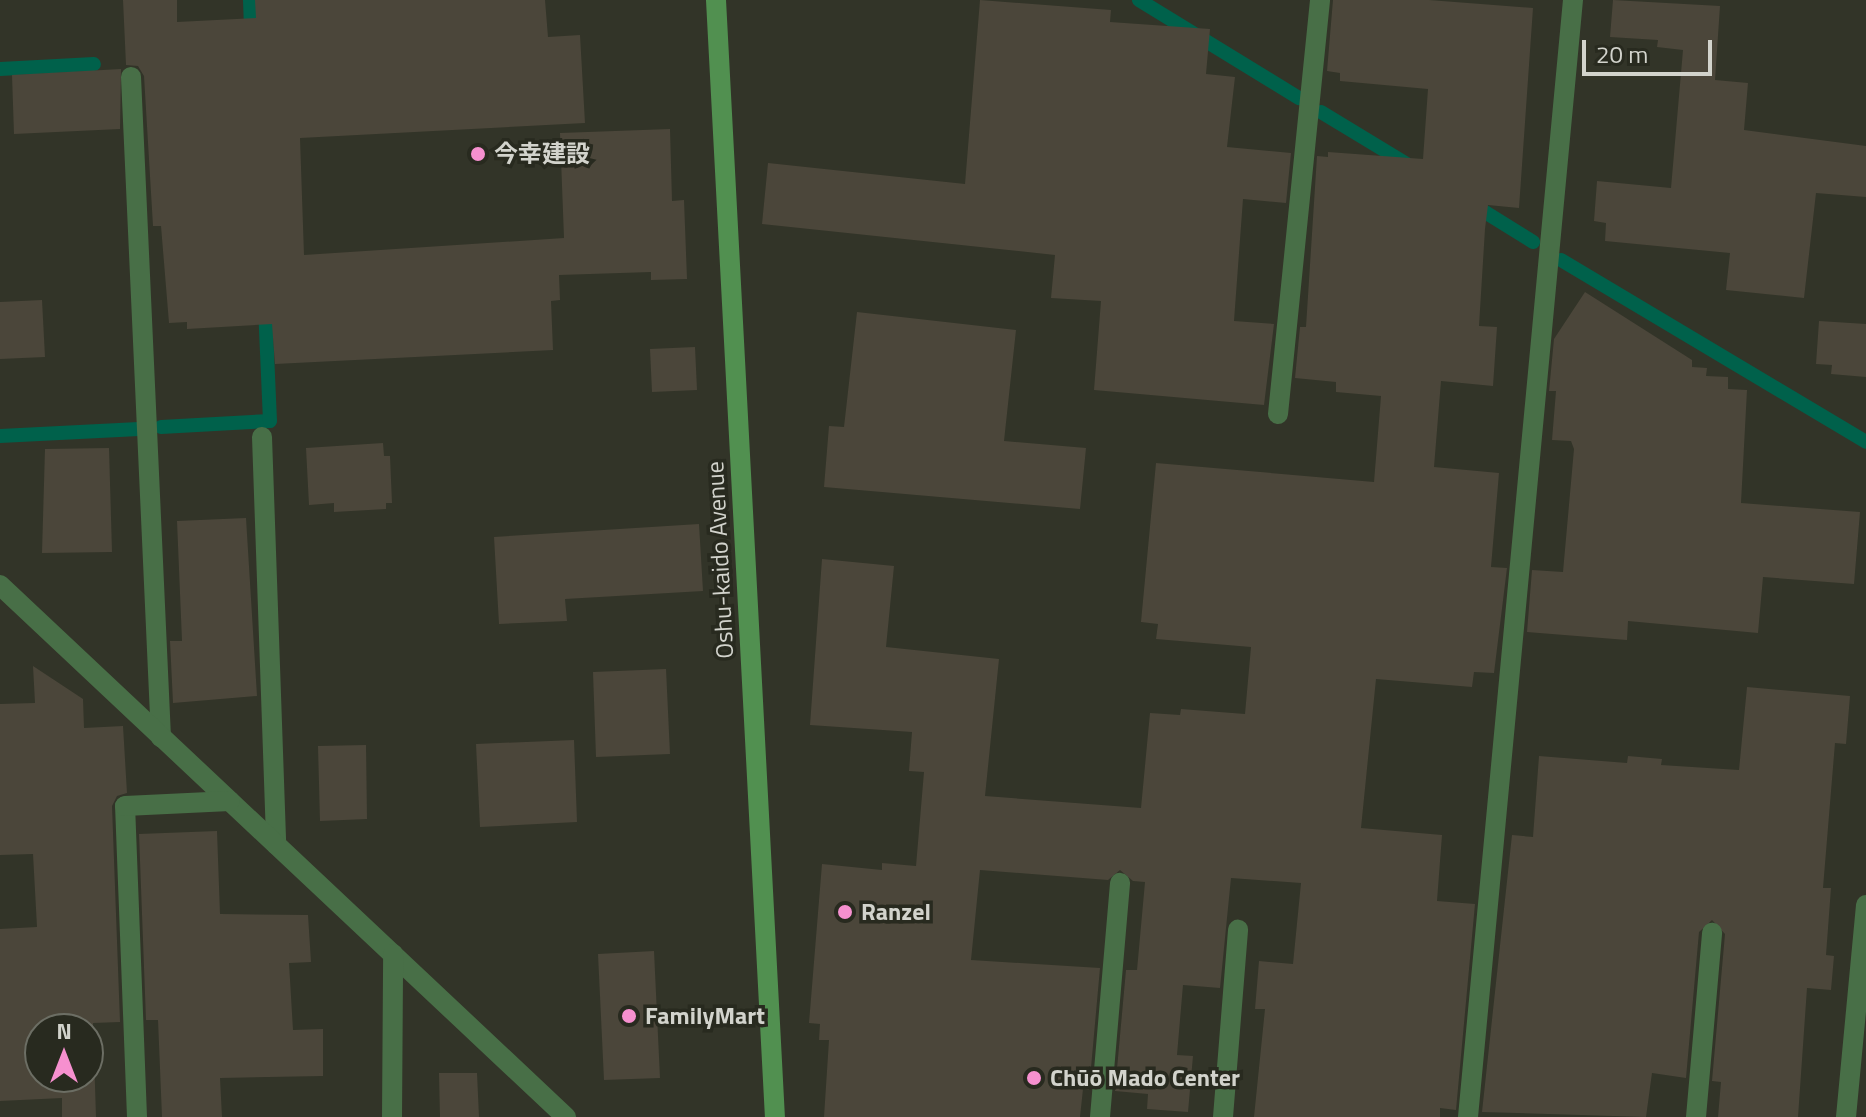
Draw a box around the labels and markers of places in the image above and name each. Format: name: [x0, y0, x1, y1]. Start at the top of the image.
place label: 今幸建設: [494, 140, 590, 168]
marker: 今幸建設: [469, 145, 487, 163]
place label: Ranzel: [861, 898, 931, 926]
marker: Ranzel: [836, 903, 854, 921]
place label: FamilyMart: [645, 1002, 765, 1030]
marker: FamilyMart: [620, 1007, 638, 1025]
place label: Chūō Mado Center: [1050, 1064, 1240, 1092]
marker: Chūō Mado Center: [1025, 1069, 1043, 1087]

